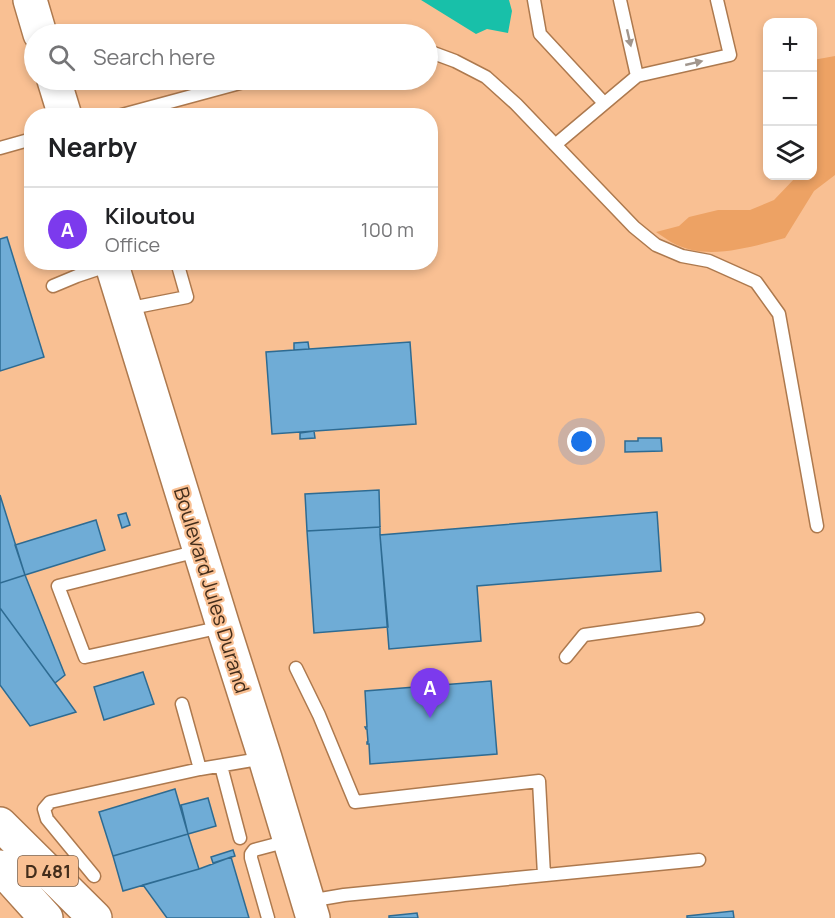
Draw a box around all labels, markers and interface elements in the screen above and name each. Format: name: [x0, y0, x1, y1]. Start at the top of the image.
map controls: [763, 18, 817, 180]
button: +: [763, 18, 817, 72]
search box: [24, 24, 438, 90]
one-way arrow: [625, 29, 634, 48]
icon: search: [45, 41, 78, 74]
text: Search here: [93, 42, 215, 72]
one-way arrow: [685, 58, 704, 67]
button: −: [763, 72, 817, 126]
button: layers: [763, 126, 817, 180]
text: Nearby: [48, 129, 137, 165]
text: Kiloutou: [105, 201, 195, 231]
text: A: [61, 216, 74, 243]
text: 100 m: [361, 216, 414, 243]
text: Office: [105, 231, 160, 258]
your location: [567, 427, 596, 456]
street label: Boulevard Jules Durand: [168, 484, 256, 696]
pin: A: [410, 668, 450, 718]
road number: D 481: [18, 856, 78, 886]

